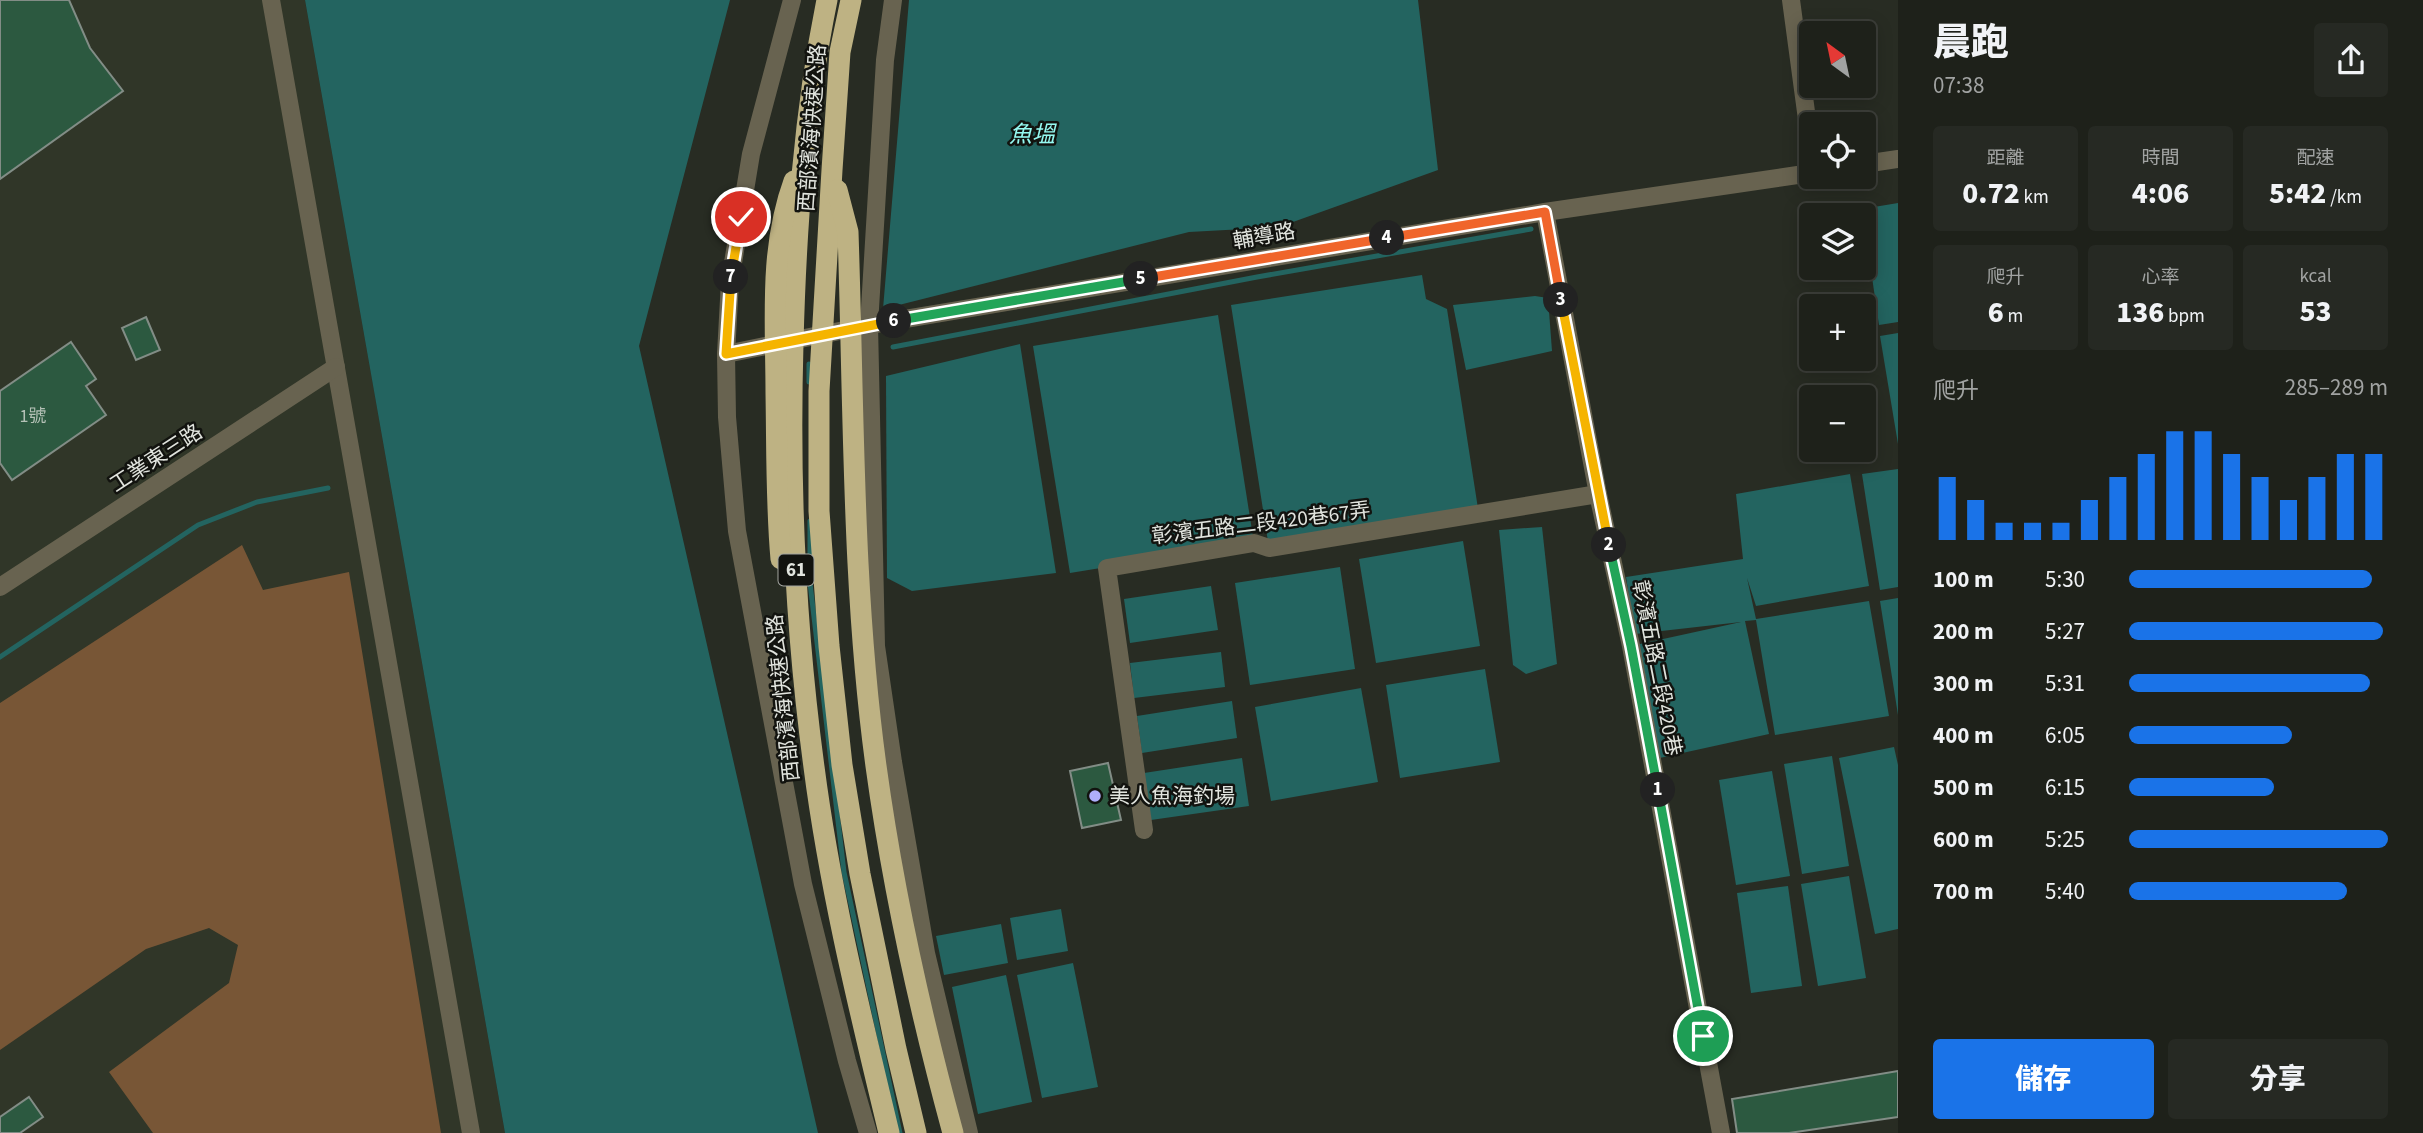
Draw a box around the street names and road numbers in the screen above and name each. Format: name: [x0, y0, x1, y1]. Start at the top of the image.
street label: 西部濱海快速公路: [791, 43, 833, 213]
street label: 輔導路: [1230, 216, 1298, 256]
street label: 工業東三路: [104, 417, 208, 499]
street label: 彰濱五路二段420巷67弄: [1150, 495, 1372, 551]
road number: 61: [778, 554, 814, 586]
street label: 彰濱五路二段420巷: [1625, 578, 1689, 758]
street label: 西部濱海快速公路: [759, 613, 807, 783]

